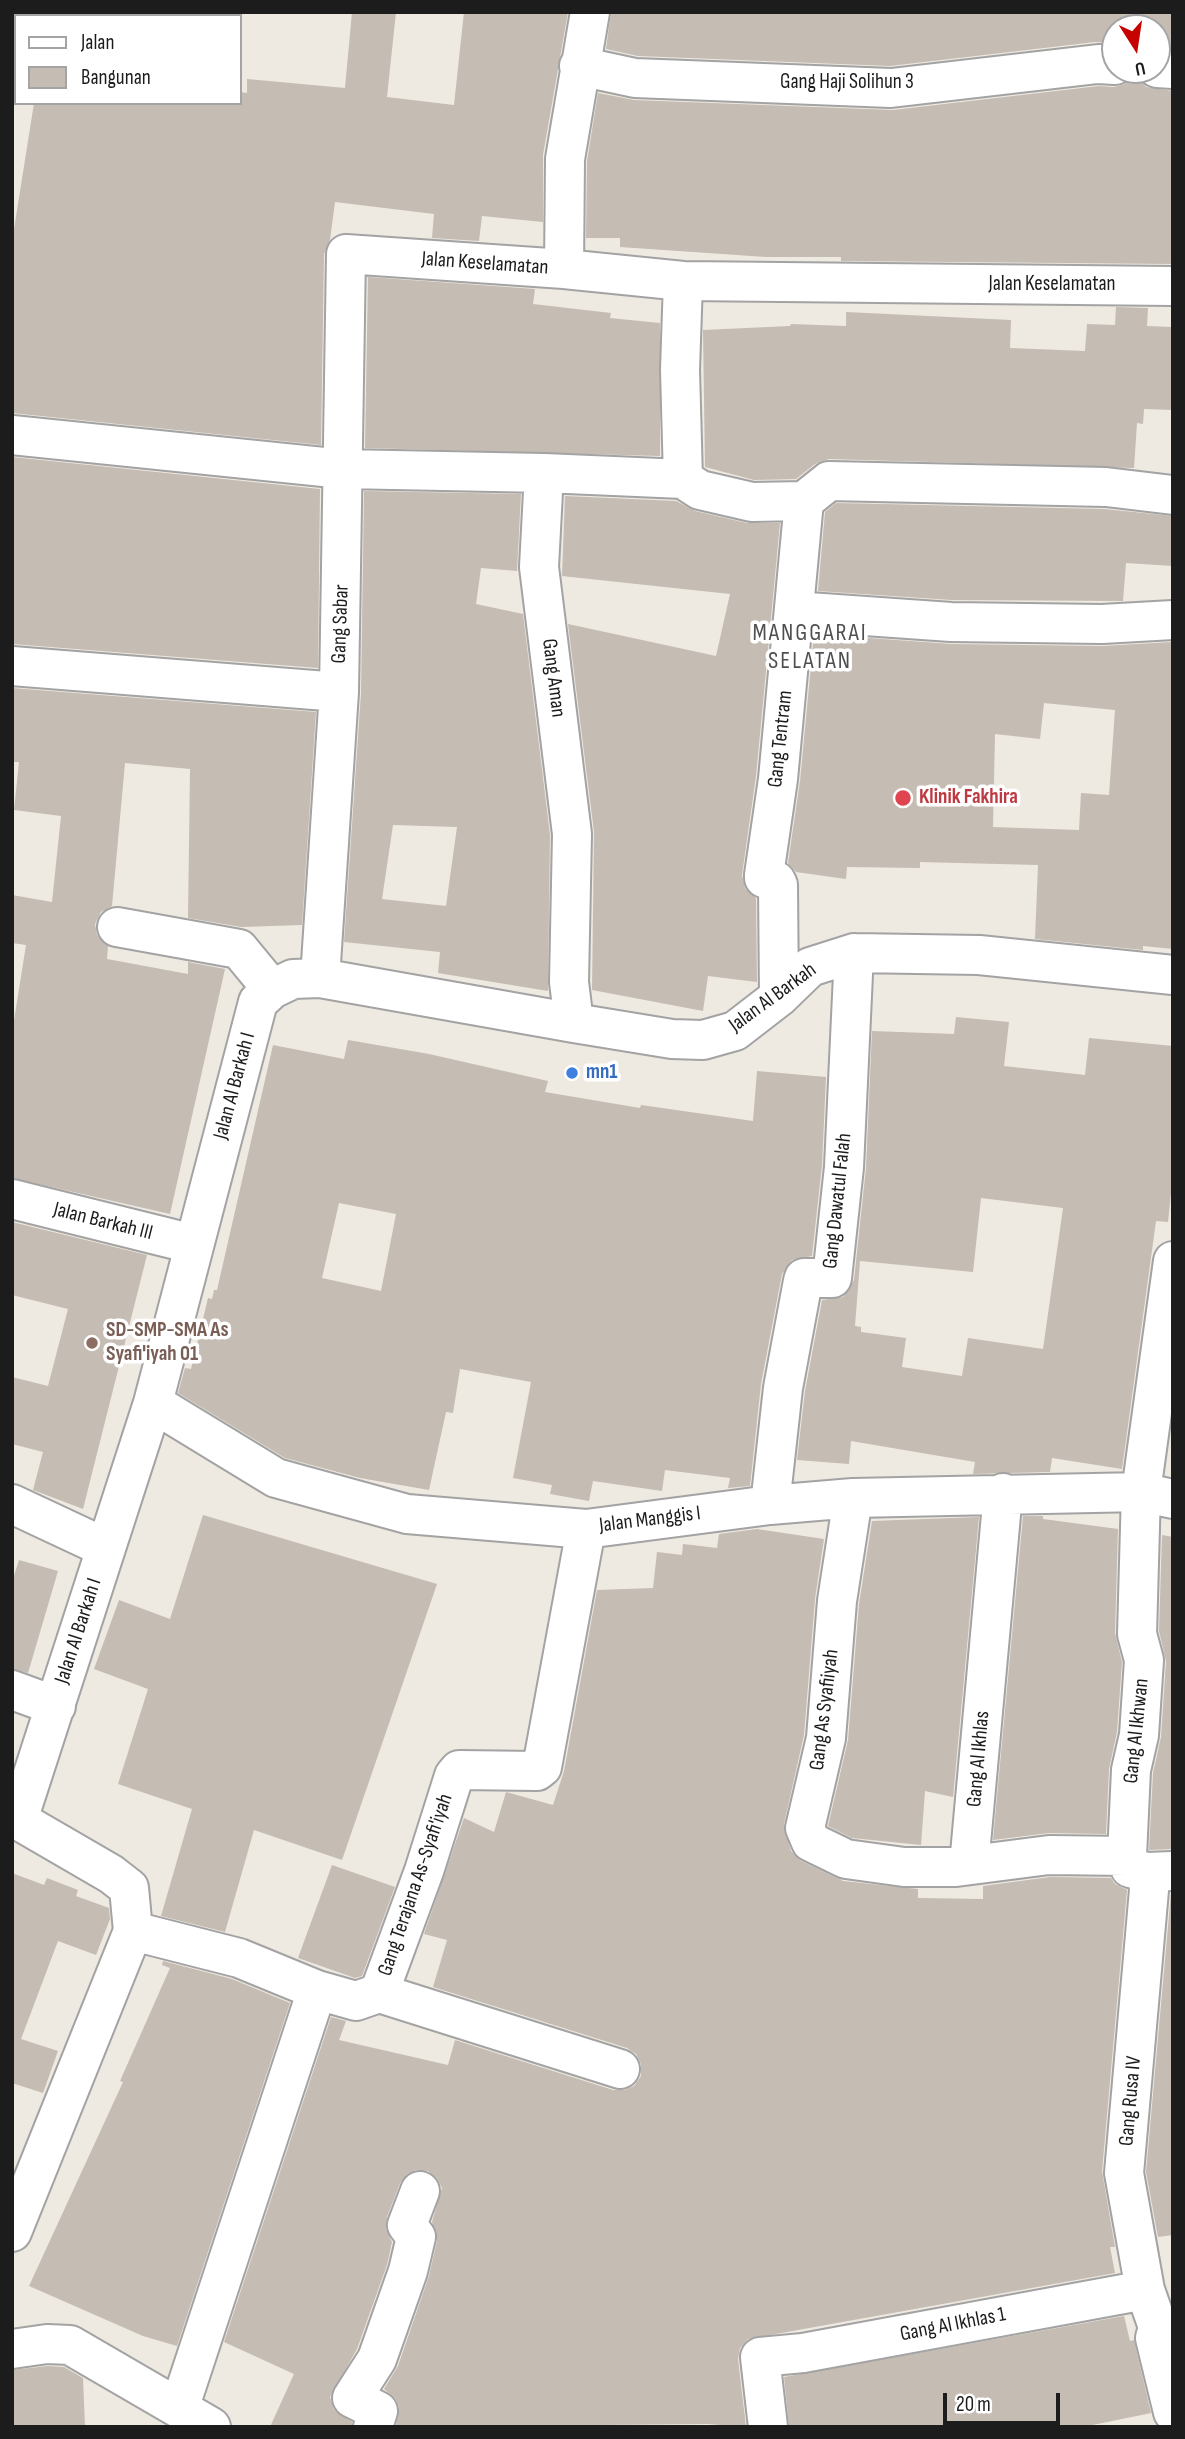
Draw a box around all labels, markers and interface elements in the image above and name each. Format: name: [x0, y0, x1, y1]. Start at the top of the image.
legend: [14, 14, 242, 105]
north arrow: [1101, 14, 1171, 84]
text: Jalan: [81, 30, 114, 55]
text: U: [1133, 56, 1147, 80]
text: Bangunan: [81, 65, 151, 90]
street label: Gang Haji Solihun 3: [780, 70, 914, 96]
street label: Jalan Keselamatan: [421, 247, 549, 281]
street label: Jalan Keselamatan: [988, 272, 1116, 298]
street label: Gang Sabar: [327, 584, 355, 664]
district label: MANGGARAI SELATAN: [754, 620, 866, 676]
street label: Gang Aman: [536, 637, 570, 719]
street label: Gang Tentram: [763, 689, 799, 789]
place label: Klinik Fakhira: [919, 785, 1018, 811]
marker: Klinik Fakhira: [893, 788, 913, 808]
street label: Jalan Al Barkah: [724, 958, 822, 1038]
street label: Jalan Al Barkah I: [209, 1030, 261, 1142]
place label: mn1: [586, 1060, 617, 1086]
marker: mn1: [564, 1065, 580, 1081]
street label: Gang Dawatul Falah: [818, 1132, 858, 1270]
street label: Jalan Barkah III: [51, 1198, 155, 1246]
place label: SD-SMP-SMA As Syafi'iyah 01: [106, 1318, 228, 1368]
marker: SD-SMP-SMA As Syafi'iyah 01: [84, 1335, 100, 1351]
street label: Jalan Manggis I: [598, 1501, 702, 1539]
street label: Jalan Al Barkah I: [50, 1575, 108, 1687]
street label: Gang As Syafiiyah: [805, 1648, 845, 1772]
street label: Gang Al Ikhwan: [1119, 1677, 1155, 1785]
street label: Gang Al Ikhlas: [962, 1710, 996, 1808]
street label: Gang Terajana As-Syafi'iyah: [373, 1791, 459, 1979]
street label: Gang Rusa IV: [1115, 2055, 1147, 2147]
street label: Gang Al Ikhlas 1: [898, 2302, 1008, 2348]
scale bar: [947, 2380, 1064, 2424]
text: 20 m: [956, 2392, 991, 2417]

